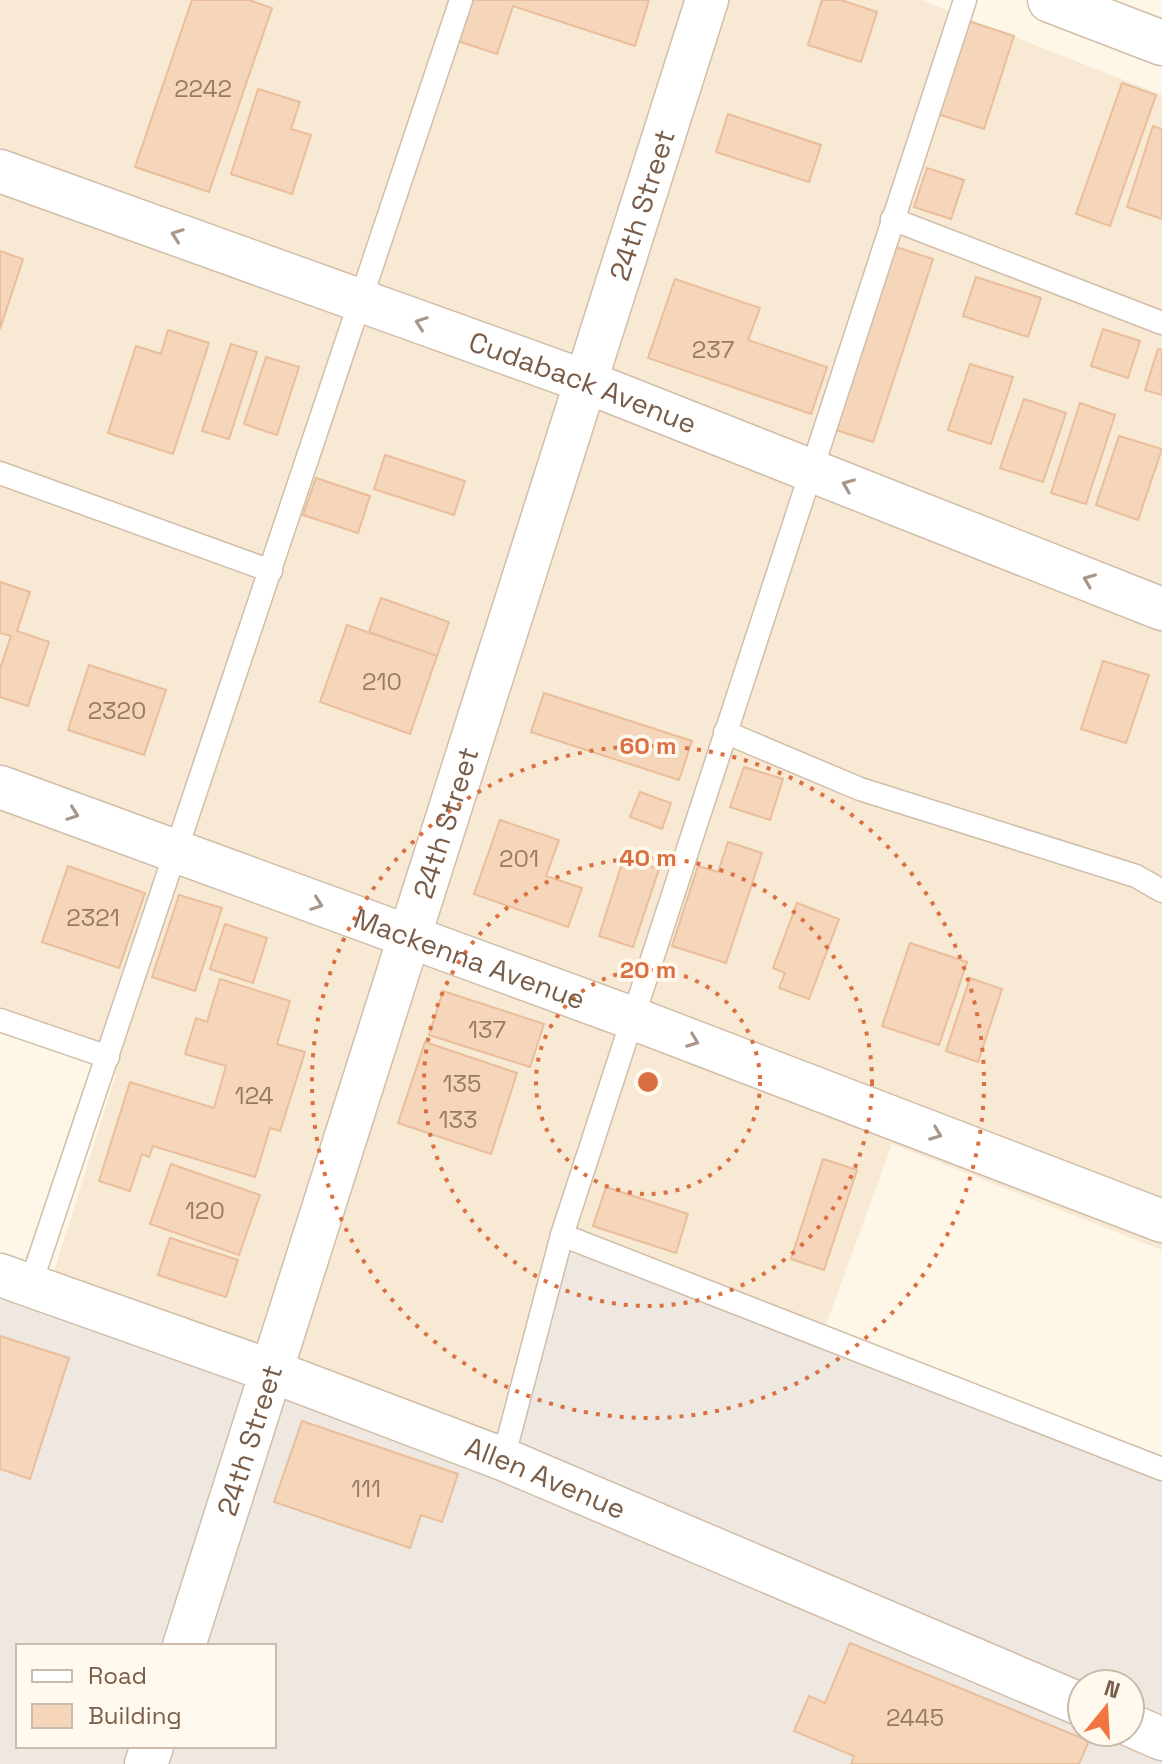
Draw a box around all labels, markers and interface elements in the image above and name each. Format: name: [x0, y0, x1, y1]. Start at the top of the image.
house number: 2242: [174, 73, 232, 104]
street label: 24th Street: [601, 125, 683, 285]
one-way arrow: [171, 228, 185, 244]
one-way arrow: [415, 316, 429, 333]
street label: Cudaback Avenue: [464, 323, 702, 442]
house number: 237: [692, 334, 734, 365]
one-way arrow: [842, 478, 856, 495]
one-way arrow: [1083, 573, 1097, 590]
house number: 210: [362, 666, 402, 697]
house number: 2320: [88, 695, 146, 726]
text: 60 m: [620, 730, 676, 761]
street label: 24th Street: [405, 743, 486, 903]
one-way arrow: [65, 804, 79, 821]
text: 40 m: [619, 842, 677, 873]
house number: 201: [499, 843, 539, 874]
one-way arrow: [309, 894, 323, 910]
street label: Mackenna Avenue: [349, 900, 590, 1017]
house number: 2321: [66, 902, 120, 933]
text: 20 m: [620, 954, 676, 985]
house number: 137: [468, 1014, 506, 1045]
one-way arrow: [685, 1031, 699, 1048]
house number: 135: [443, 1068, 481, 1099]
centre of rings: [634, 1068, 662, 1096]
house number: 124: [235, 1080, 273, 1111]
house number: 133: [438, 1104, 478, 1135]
one-way arrow: [928, 1124, 942, 1141]
house number: 120: [185, 1195, 225, 1226]
street label: 24th Street: [209, 1360, 290, 1520]
street label: Allen Avenue: [460, 1428, 631, 1527]
house number: 111: [351, 1473, 381, 1504]
legend: [16, 1644, 276, 1748]
text: Road: [88, 1660, 147, 1691]
north arrow: [1066, 1668, 1146, 1748]
text: N: [1101, 1673, 1124, 1705]
text: Building: [88, 1700, 182, 1731]
house number: 2445: [886, 1702, 944, 1733]

